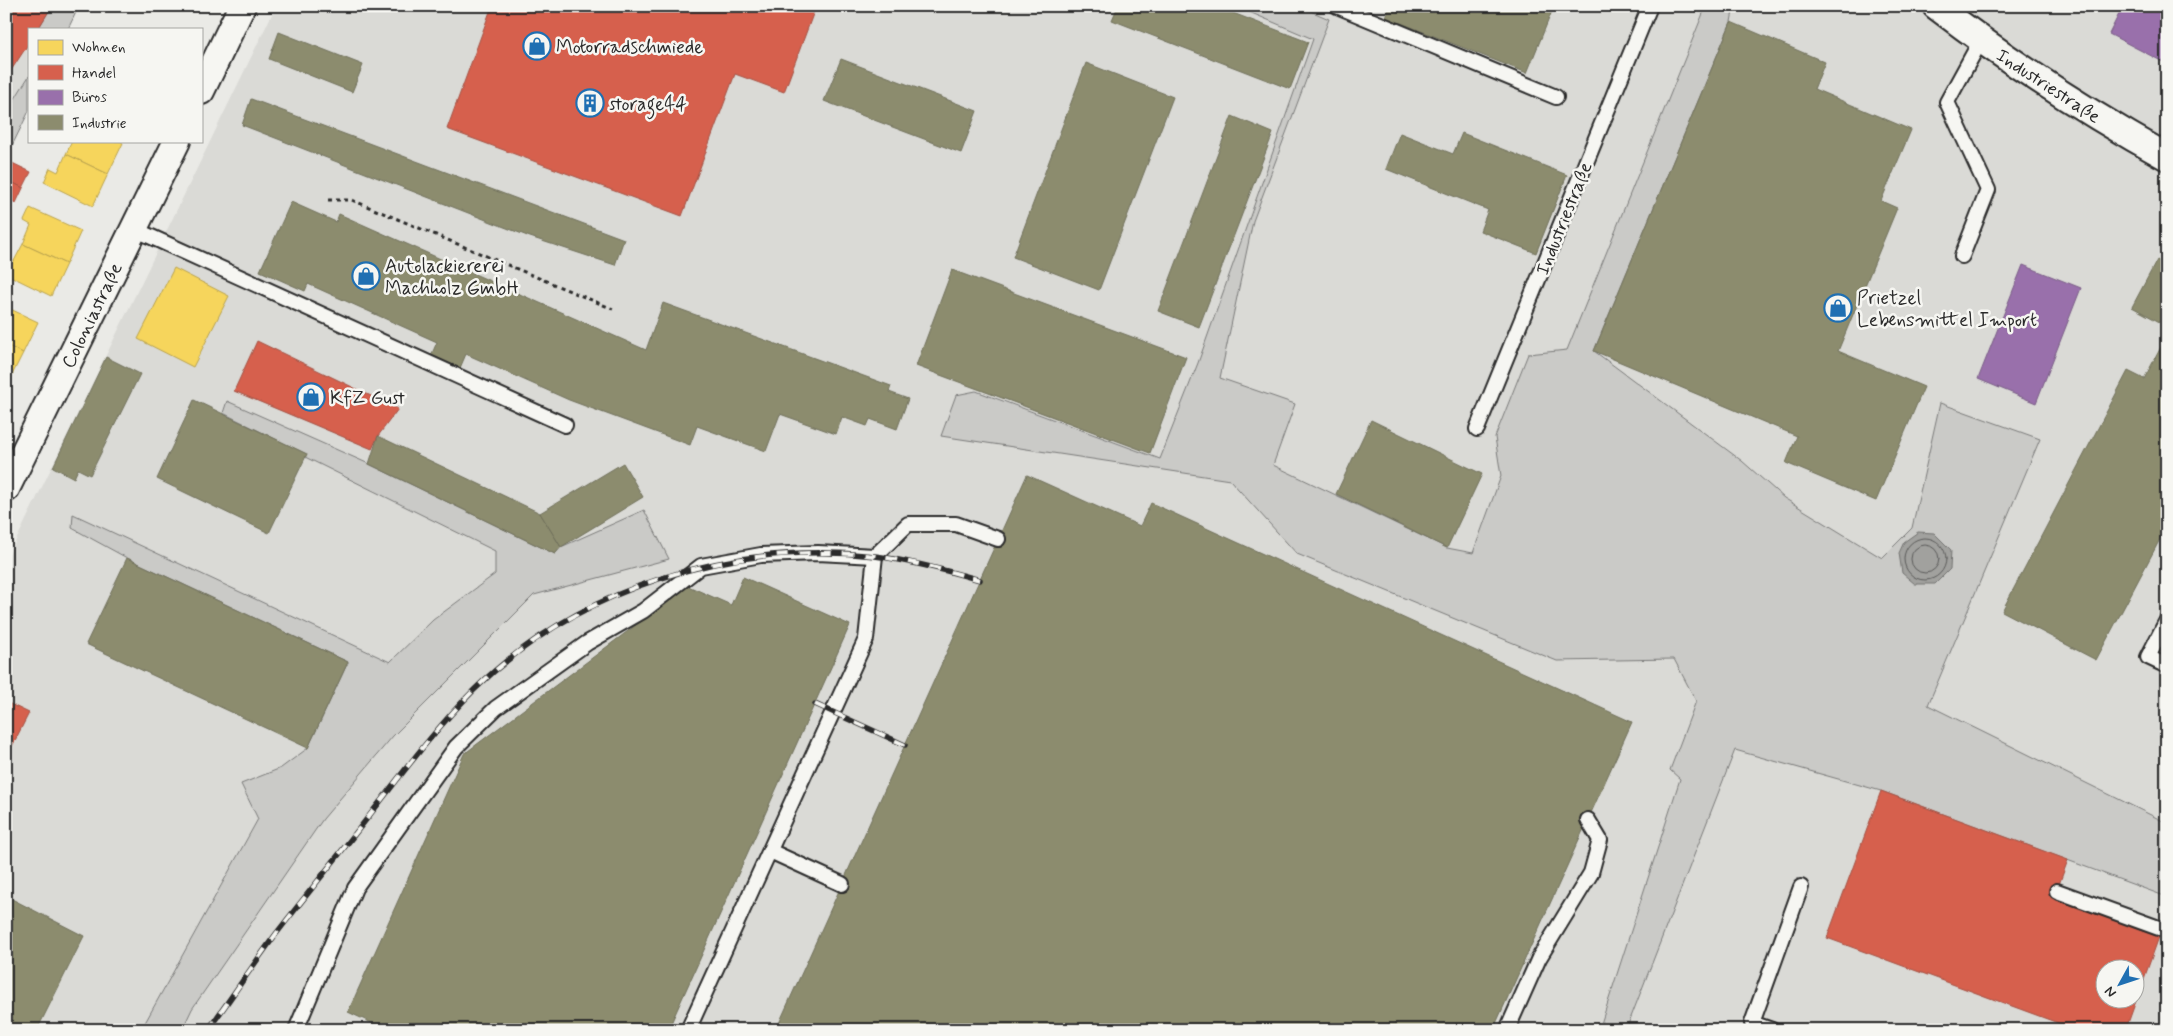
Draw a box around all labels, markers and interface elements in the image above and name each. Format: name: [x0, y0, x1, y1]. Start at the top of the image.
legend: [28, 28, 202, 142]
shop icon: Motorradschmiede: [522, 31, 552, 61]
place label: Motorradschmiede: [556, 35, 703, 60]
text: Wohnen: [72, 38, 126, 58]
street label: Industriestraße: [1991, 43, 2105, 129]
text: Handel: [72, 64, 116, 84]
text: Büros: [72, 88, 107, 108]
building icon: storage44: [575, 88, 605, 118]
place label: storage44: [609, 92, 687, 120]
text: Industrie: [72, 114, 127, 134]
street label: Industriestraße: [1530, 158, 1598, 279]
place label: Autolackiererei Machholz GmbH: [385, 254, 519, 301]
street label: Coloniastraße: [56, 259, 129, 373]
shop icon: Autolackiererei Machholz GmbH: [351, 261, 381, 291]
place label: Prietzel Lebensmittel Import: [1857, 286, 2037, 333]
shop icon: Prietzel Lebensmittel Import: [1823, 293, 1853, 323]
shop icon: KfZ Gust: [296, 382, 326, 412]
place label: KfZ Gust: [330, 386, 405, 411]
north arrow: [2096, 958, 2146, 1008]
text: N: [2101, 982, 2121, 1001]

